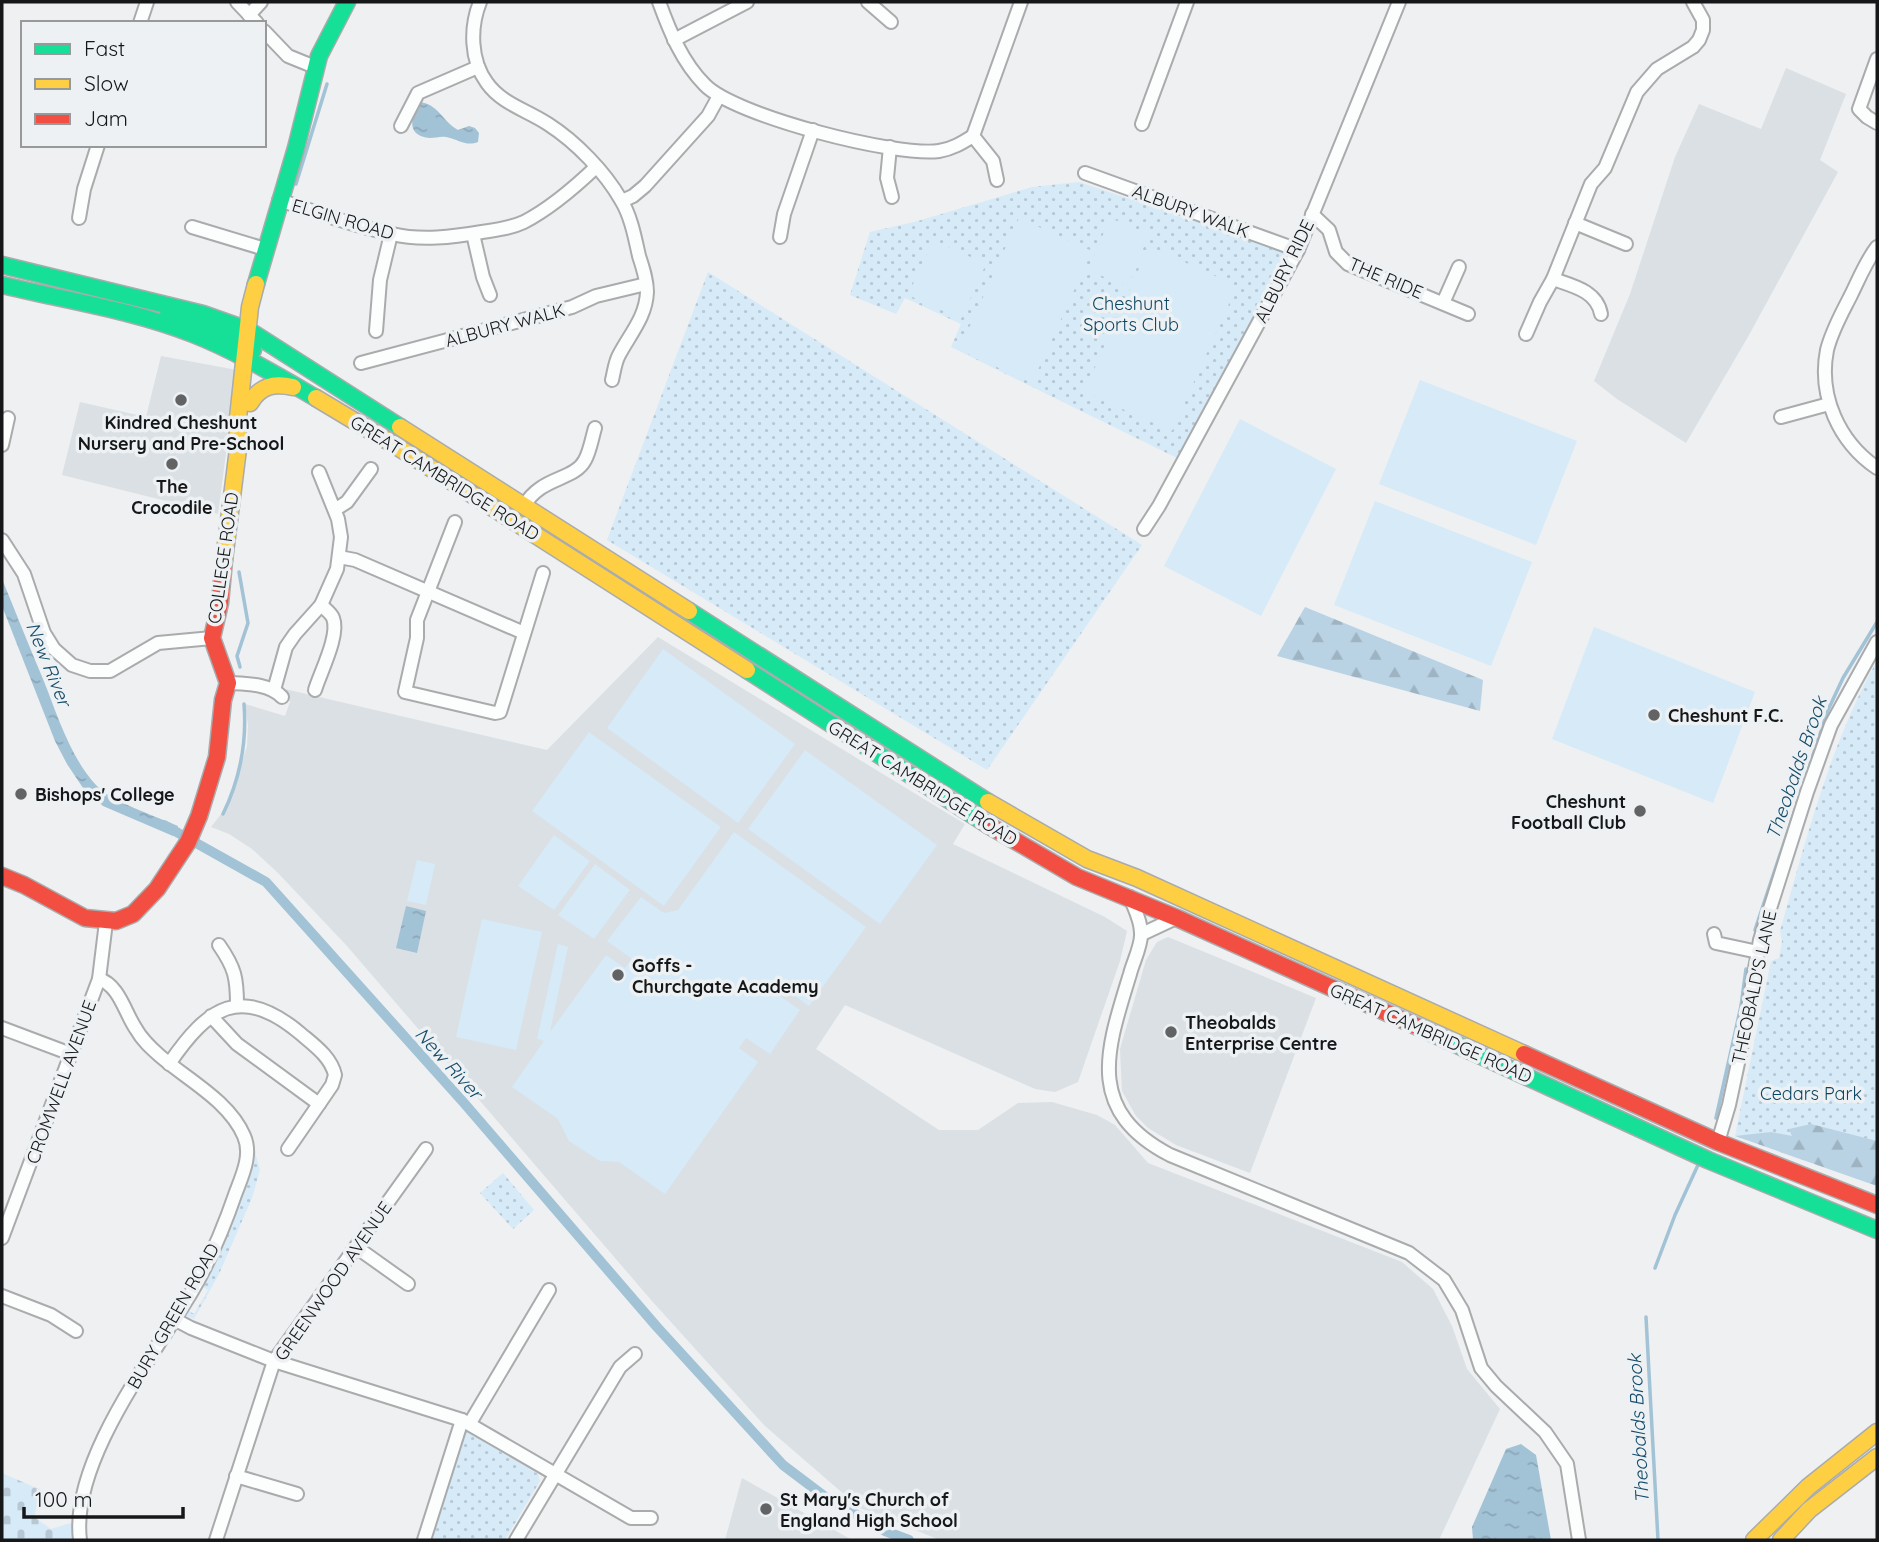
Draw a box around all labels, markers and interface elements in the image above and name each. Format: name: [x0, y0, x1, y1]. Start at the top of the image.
legend: [21, 21, 266, 147]
text: Fast: [84, 35, 125, 61]
text: Slow: [84, 70, 129, 96]
text: Jam: [84, 105, 128, 131]
street label: ALBURY WALK: [1129, 179, 1253, 243]
street label: ELGIN ROAD: [289, 193, 397, 245]
street label: ALBURY RIDE: [1249, 216, 1319, 326]
street label: THE RIDE: [1345, 252, 1427, 304]
park label: Cheshunt Sports Club: [1083, 292, 1179, 336]
street label: ALBURY WALK: [443, 298, 567, 352]
marker: Kindred Cheshunt Nursery and Pre-School: [173, 392, 189, 408]
street label: GREAT CAMBRIDGE ROAD: [346, 410, 544, 546]
place label: Kindred Cheshunt Nursery and Pre-School: [78, 411, 284, 455]
marker: The Crocodile: [164, 456, 180, 472]
place label: The Crocodile: [131, 475, 213, 519]
street label: COLLEGE ROAD: [202, 491, 244, 625]
water label: New River: [21, 618, 78, 712]
water label: Theobalds Brook: [1760, 692, 1832, 843]
place label: Cheshunt F.C.: [1668, 704, 1784, 727]
marker: Cheshunt F.C.: [1646, 707, 1662, 723]
street label: GREAT CAMBRIDGE ROAD: [824, 715, 1022, 851]
place label: Bishops' College: [35, 783, 175, 806]
marker: Bishops' College: [13, 786, 29, 802]
place label: Cheshunt Football Club: [1511, 790, 1626, 834]
marker: Cheshunt Football Club: [1632, 803, 1648, 819]
street label: THEOBALD'S LANE: [1726, 908, 1782, 1066]
place label: Goffs - Churchgate Academy: [632, 954, 819, 998]
marker: Goffs - Churchgate Academy: [610, 967, 626, 983]
street label: GREAT CAMBRIDGE ROAD: [1326, 978, 1536, 1088]
street label: CROMWELL AVENUE: [21, 997, 101, 1167]
place label: Theobalds Enterprise Centre: [1185, 1011, 1337, 1055]
water label: New River: [410, 1022, 489, 1106]
marker: Theobalds Enterprise Centre: [1163, 1024, 1179, 1040]
park label: Cedars Park: [1760, 1082, 1862, 1105]
street label: GREENWOOD AVENUE: [269, 1197, 397, 1365]
street label: BURY GREEN ROAD: [122, 1239, 224, 1393]
water label: Theobalds Brook: [1622, 1352, 1654, 1504]
scale bar: [24, 1476, 184, 1520]
text: 100 m: [35, 1486, 93, 1512]
place label: St Mary's Church of England High School: [780, 1488, 958, 1532]
marker: St Mary's Church of England High School: [758, 1501, 774, 1517]

